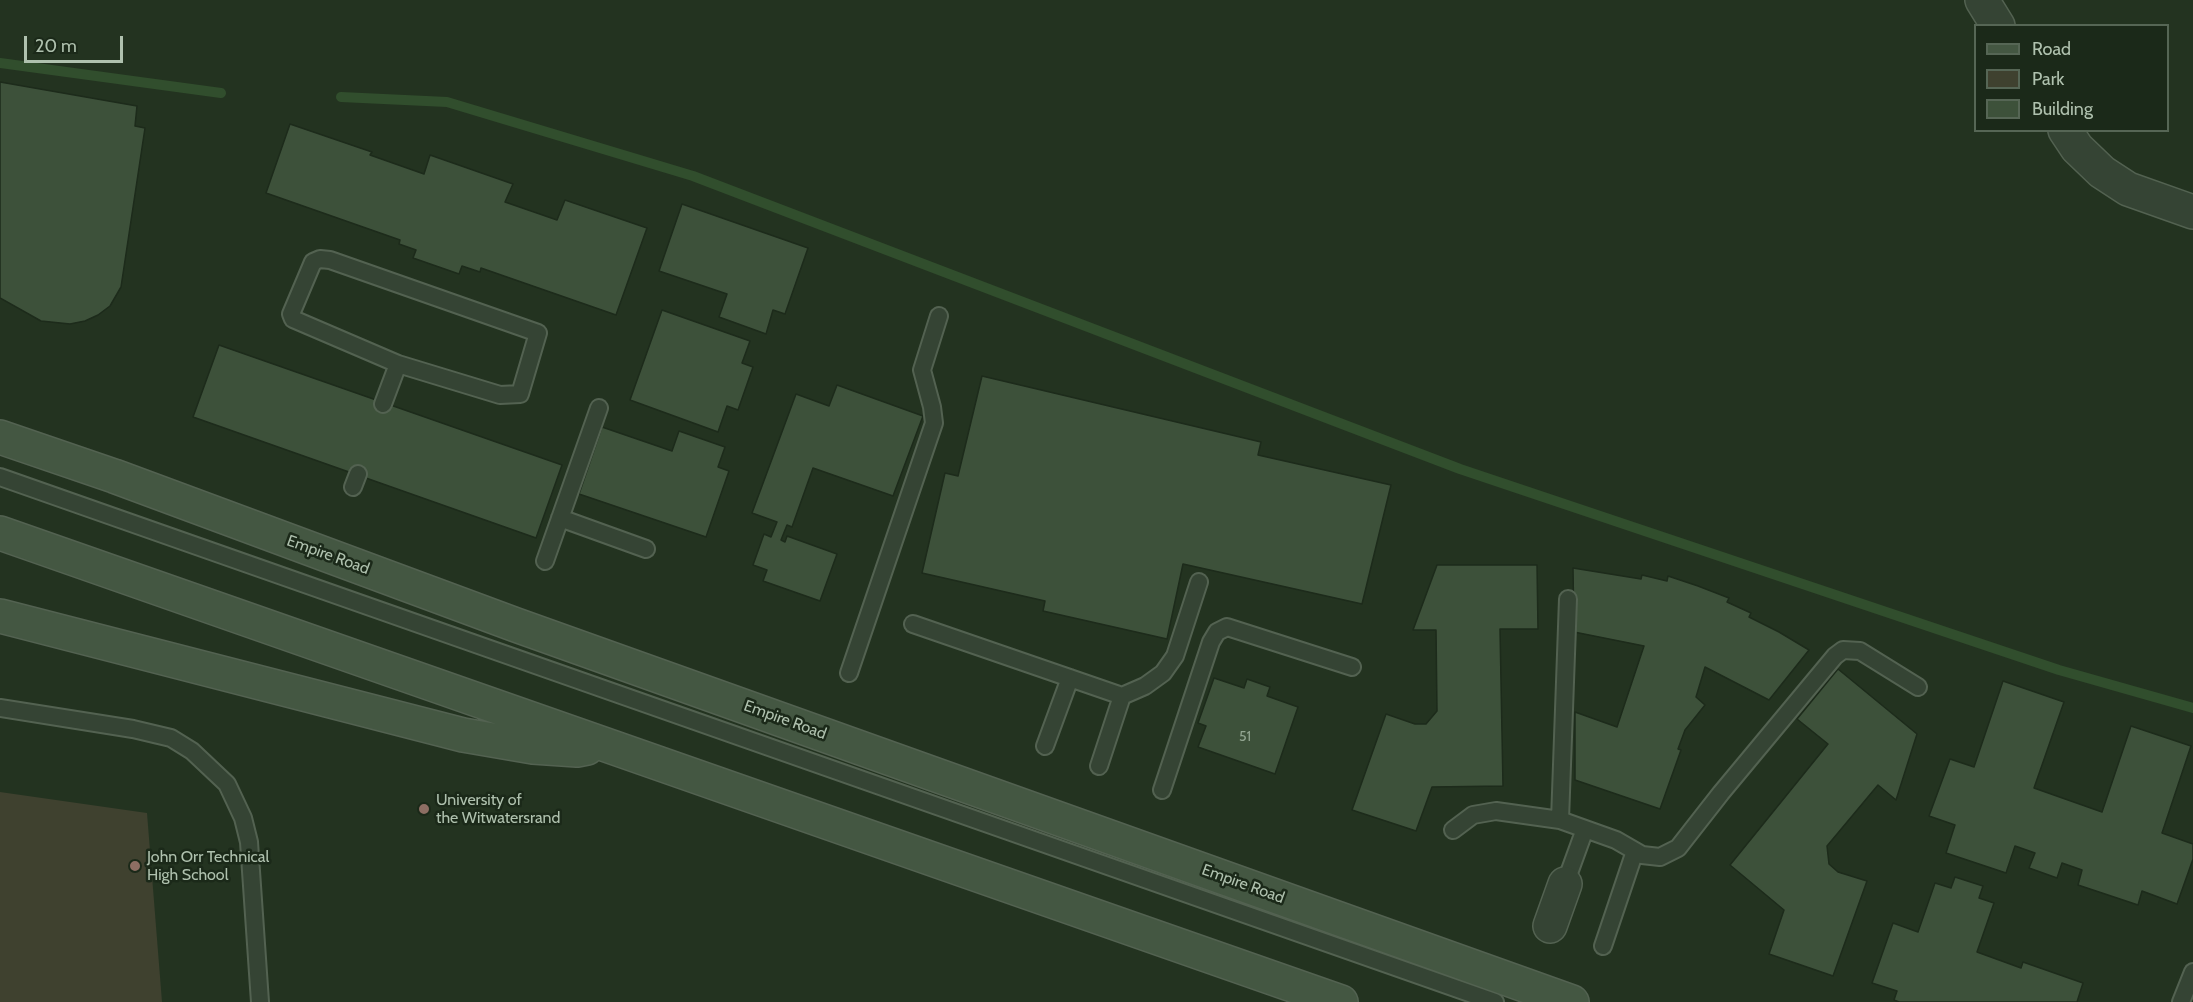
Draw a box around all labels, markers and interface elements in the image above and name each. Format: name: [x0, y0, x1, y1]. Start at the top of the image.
scale bar: [27, 24, 126, 62]
legend: [1974, 24, 2169, 132]
text: 20 m: [35, 35, 77, 57]
text: Road: [2032, 38, 2071, 60]
text: Park: [2032, 68, 2064, 90]
text: Building: [2032, 98, 2093, 120]
street label: Empire Road: [284, 531, 372, 579]
street label: Empire Road: [741, 696, 829, 744]
house number: 51: [1239, 729, 1251, 745]
place label: University of the Witwatersrand: [436, 790, 560, 828]
marker: University of the Witwatersrand: [417, 802, 431, 816]
place label: John Orr Technical High School: [147, 847, 269, 885]
marker: John Orr Technical High School: [128, 859, 142, 873]
street label: Empire Road: [1199, 860, 1287, 908]

